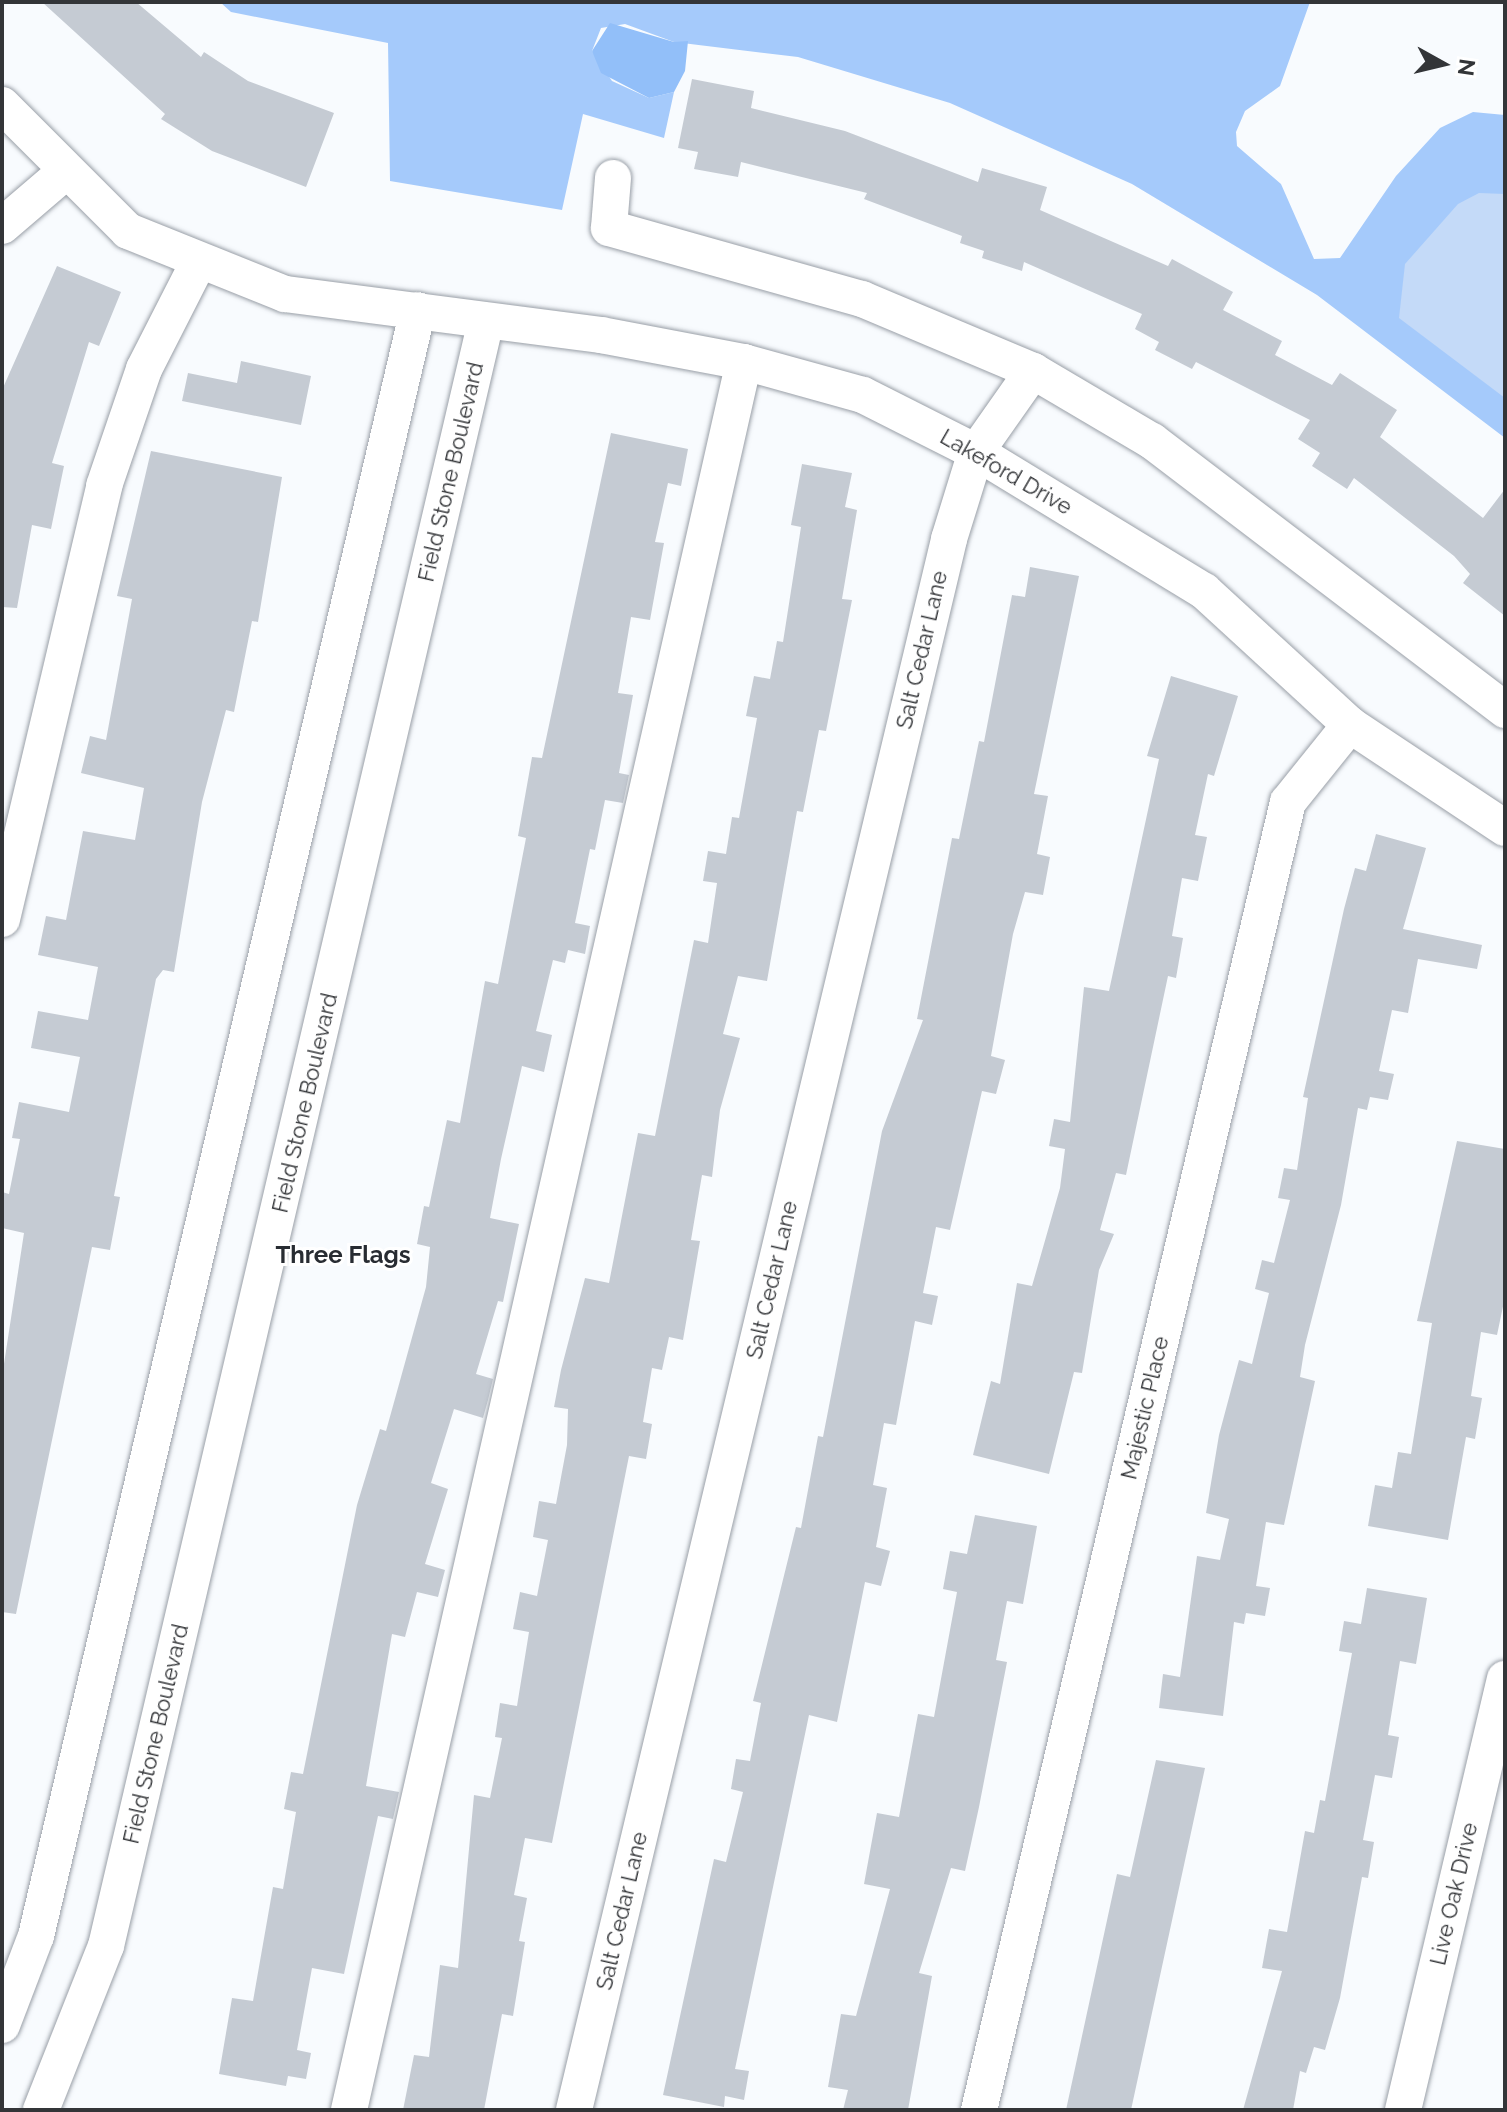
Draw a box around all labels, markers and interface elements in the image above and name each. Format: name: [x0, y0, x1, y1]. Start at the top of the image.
north arrow: [1403, 24, 1483, 104]
text: N: [1453, 57, 1481, 77]
street label: Field Stone Boulevard: [413, 360, 489, 584]
street label: Lakeford Drive: [935, 424, 1077, 520]
street label: Salt Cedar Lane: [891, 568, 953, 732]
street label: Field Stone Boulevard: [267, 991, 343, 1215]
street label: Salt Cedar Lane: [741, 1198, 803, 1362]
district label: Three Flags: [275, 1241, 411, 1269]
street label: Majestic Place: [1116, 1334, 1174, 1482]
street label: Field Stone Boulevard: [118, 1622, 194, 1846]
street label: Live Oak Drive: [1425, 1820, 1483, 1968]
street label: Salt Cedar Lane: [591, 1829, 653, 1993]

